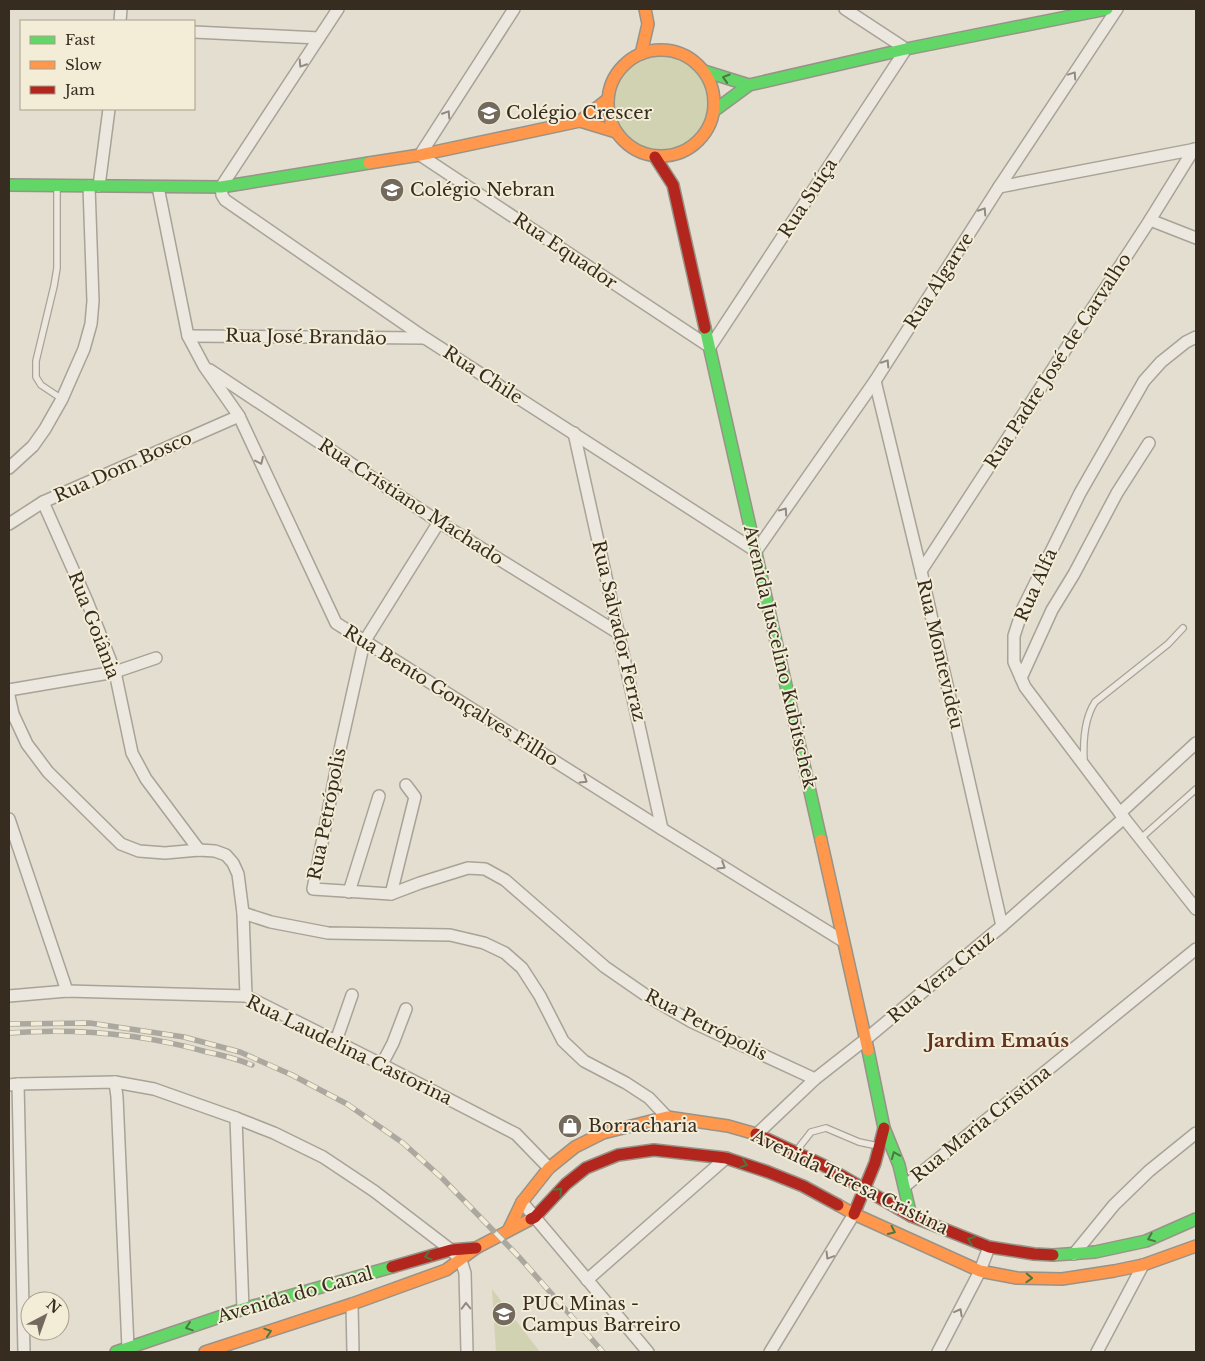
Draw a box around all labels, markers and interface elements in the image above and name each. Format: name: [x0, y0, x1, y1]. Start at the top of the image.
legend: [20, 20, 195, 110]
text: Fast: [65, 30, 96, 49]
text: Slow: [65, 55, 102, 74]
one-way arrow: [299, 58, 308, 68]
one-way arrow: [1067, 72, 1076, 81]
one-way arrow: [723, 74, 731, 84]
text: Jam: [63, 80, 95, 99]
school or university icon: Colégio Crescer: [476, 100, 502, 126]
place label: Colégio Crescer: [506, 102, 653, 124]
one-way arrow: [440, 110, 450, 119]
street label: Rua Suíça: [774, 154, 842, 242]
school or university icon: Colégio Nebran: [379, 177, 405, 203]
place label: Colégio Nebran: [410, 179, 555, 201]
one-way arrow: [977, 207, 987, 216]
street label: Rua Equador: [509, 208, 621, 294]
street label: Rua Algarve: [900, 229, 978, 333]
street label: Rua Padre José de Carvalho: [980, 249, 1136, 473]
street label: Rua José Brandão: [225, 325, 387, 349]
street label: Rua Chile: [439, 341, 527, 409]
one-way arrow: [880, 359, 890, 368]
street label: Rua Dom Bosco: [51, 427, 195, 507]
street label: Rua Cristiano Machado: [314, 434, 508, 570]
one-way arrow: [254, 456, 264, 465]
one-way arrow: [778, 507, 787, 517]
street label: Avenida Juscelino Kubitschek: [739, 522, 821, 791]
street label: Rua Salvador Ferraz: [587, 538, 651, 724]
street label: Rua Alfa: [1010, 545, 1062, 625]
street label: Rua Goiânia: [63, 568, 125, 682]
street label: Rua Montevidéu: [912, 577, 968, 731]
street label: Rua Bento Gonçalves Filho: [340, 621, 562, 771]
street label: Rua Petrópolis: [303, 746, 351, 882]
one-way arrow: [578, 773, 587, 783]
one-way arrow: [716, 860, 725, 869]
street label: Rua Vera Cruz: [883, 926, 999, 1028]
street label: Rua Petrópolis: [641, 985, 771, 1065]
street label: Rua Laudelina Castorina: [242, 990, 456, 1110]
district label: Jardim Emaús: [923, 1029, 1069, 1052]
street label: Rua Maria Cristina: [907, 1061, 1055, 1187]
shop icon: Borracharia: [557, 1113, 583, 1139]
place label: Borracharia: [588, 1115, 697, 1137]
street label: Avenida Teresa Cristina: [747, 1124, 952, 1239]
one-way arrow: [891, 1151, 901, 1160]
one-way arrow: [740, 1158, 748, 1168]
one-way arrow: [553, 1187, 562, 1196]
one-way arrow: [887, 1225, 896, 1236]
one-way arrow: [1148, 1233, 1156, 1243]
one-way arrow: [967, 1236, 976, 1246]
one-way arrow: [826, 1250, 835, 1259]
one-way arrow: [425, 1251, 433, 1261]
street label: Avenida do Canal: [214, 1262, 376, 1328]
one-way arrow: [1025, 1273, 1033, 1283]
north arrow: [20, 1291, 70, 1341]
place label: PUC Minas - Campus Barreiro: [522, 1293, 681, 1336]
text: N: [43, 1295, 64, 1317]
school or university icon: PUC Minas - Campus Barreiro: [491, 1301, 517, 1327]
one-way arrow: [461, 1302, 471, 1310]
one-way arrow: [953, 1308, 963, 1317]
one-way arrow: [185, 1321, 194, 1331]
one-way arrow: [263, 1327, 272, 1337]

